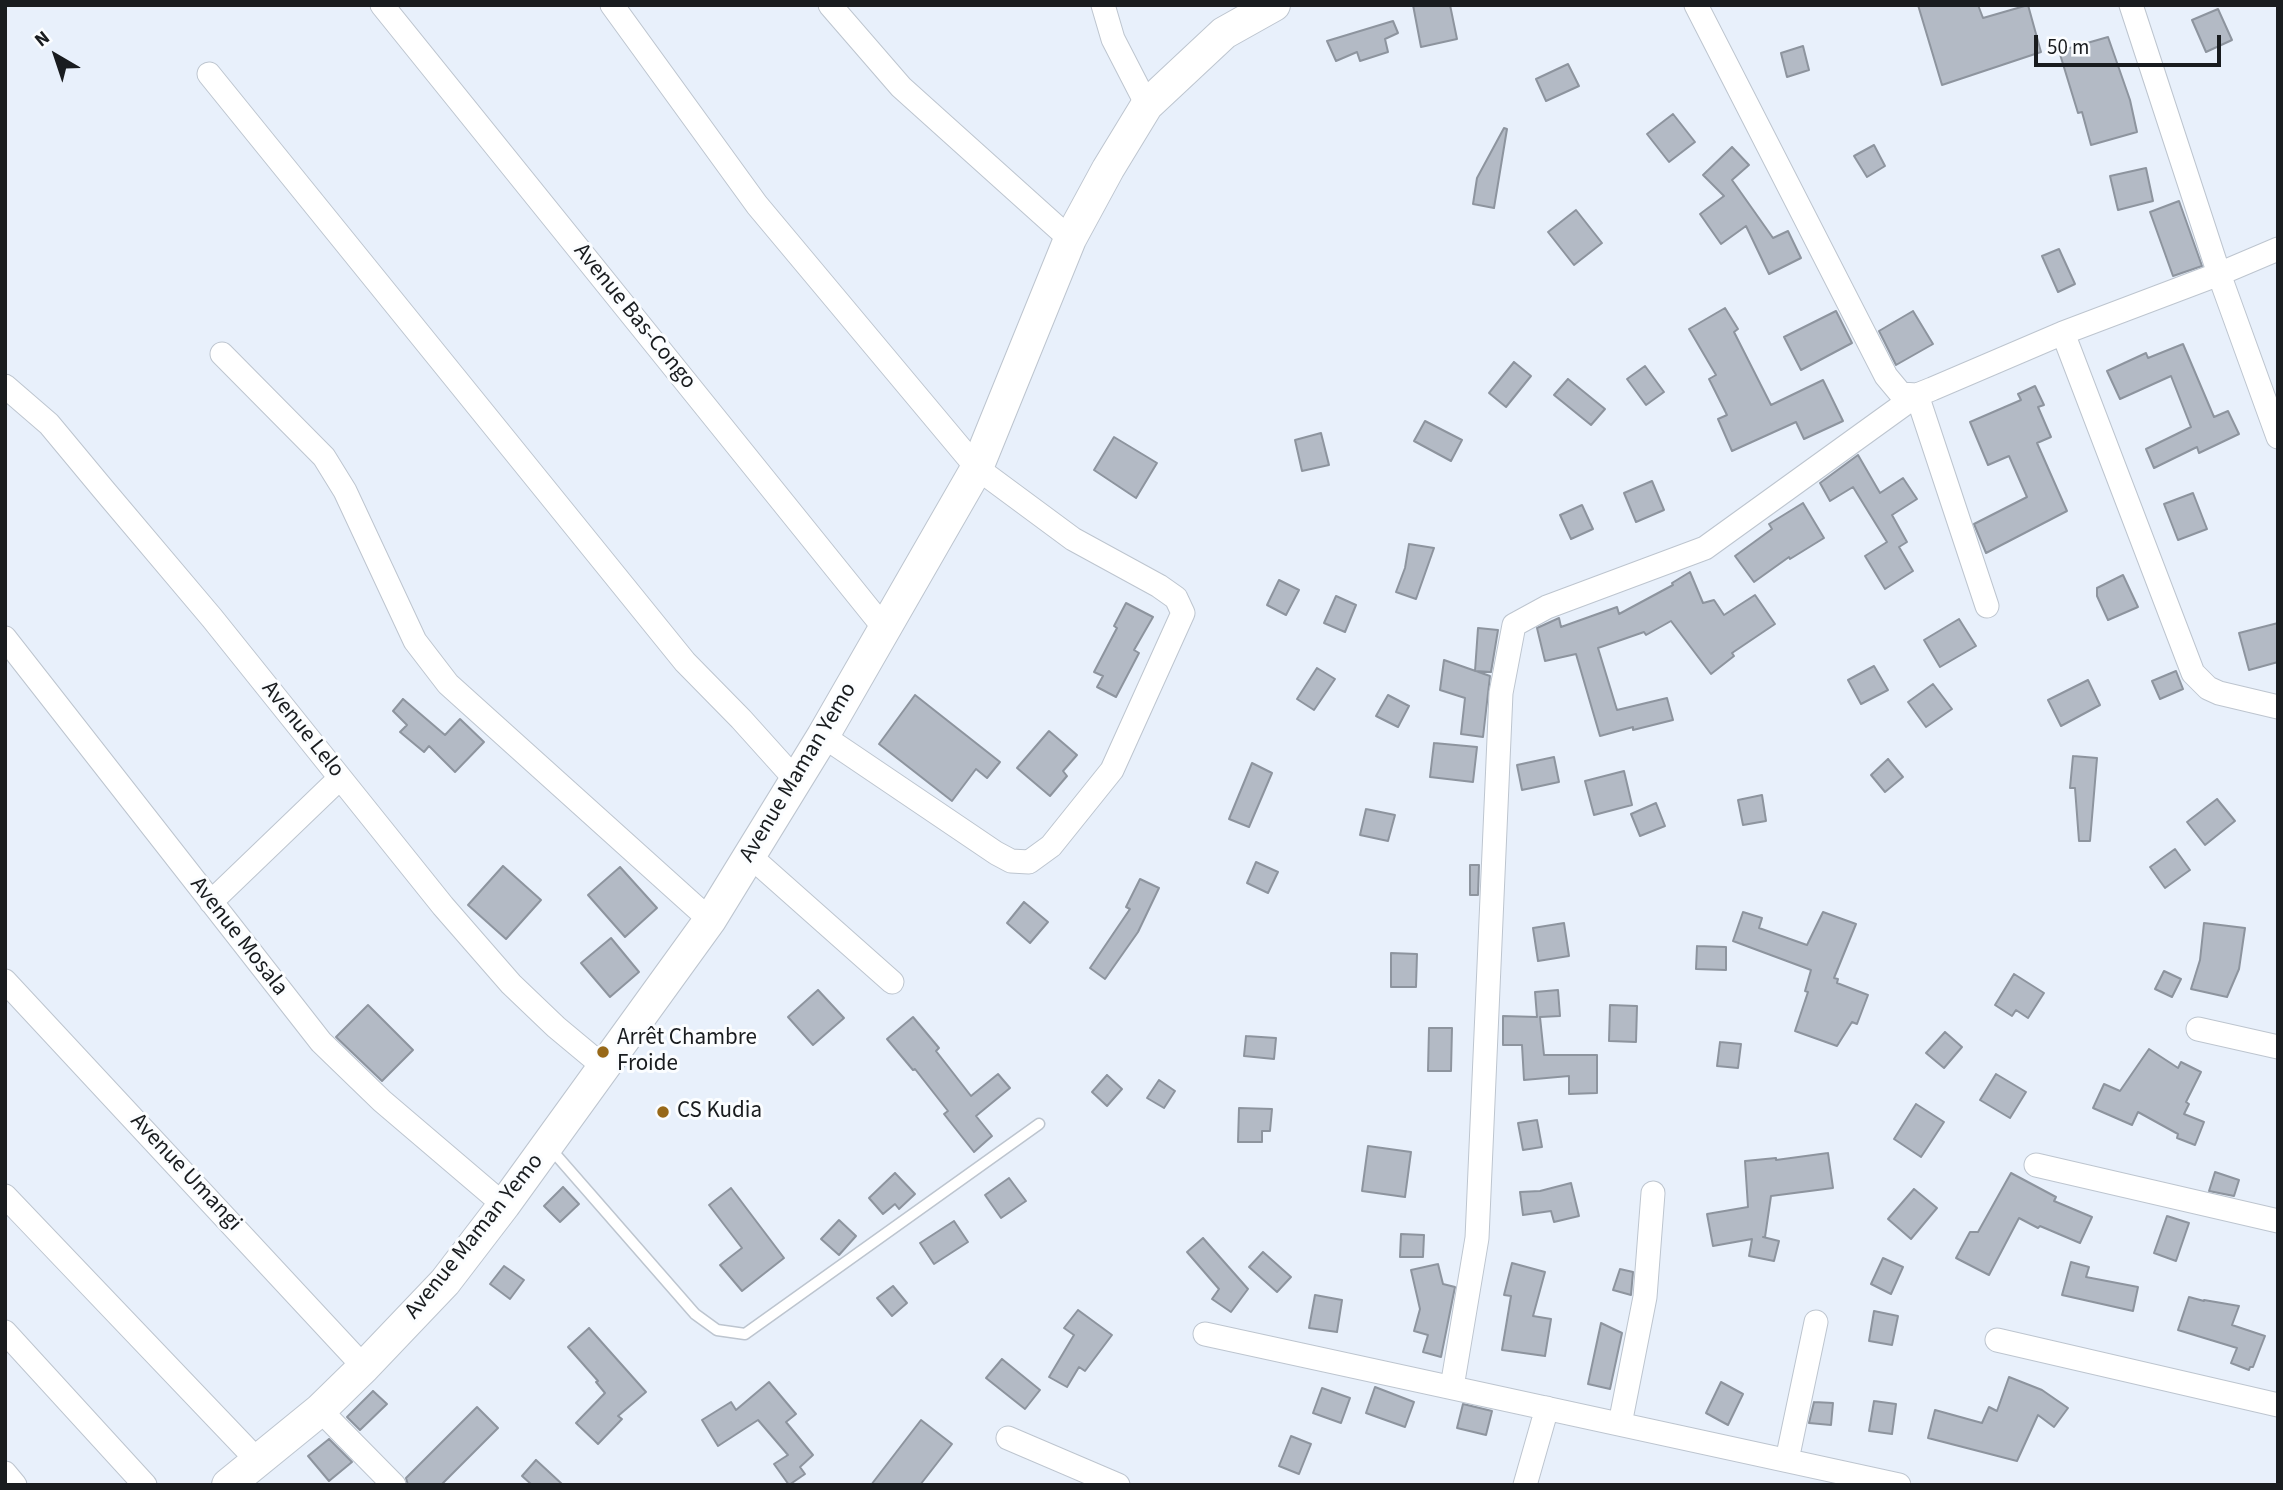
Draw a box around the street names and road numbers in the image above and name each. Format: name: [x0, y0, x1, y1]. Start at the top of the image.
street label: Avenue Bas-Congo: [567, 239, 701, 395]
street label: Avenue Lelo: [255, 676, 349, 784]
street label: Avenue Maman Yemo: [734, 678, 864, 868]
street label: Avenue Mosala: [183, 872, 293, 1002]
street label: Avenue Umangi: [123, 1108, 247, 1238]
street label: Avenue Maman Yemo: [400, 1149, 550, 1325]

